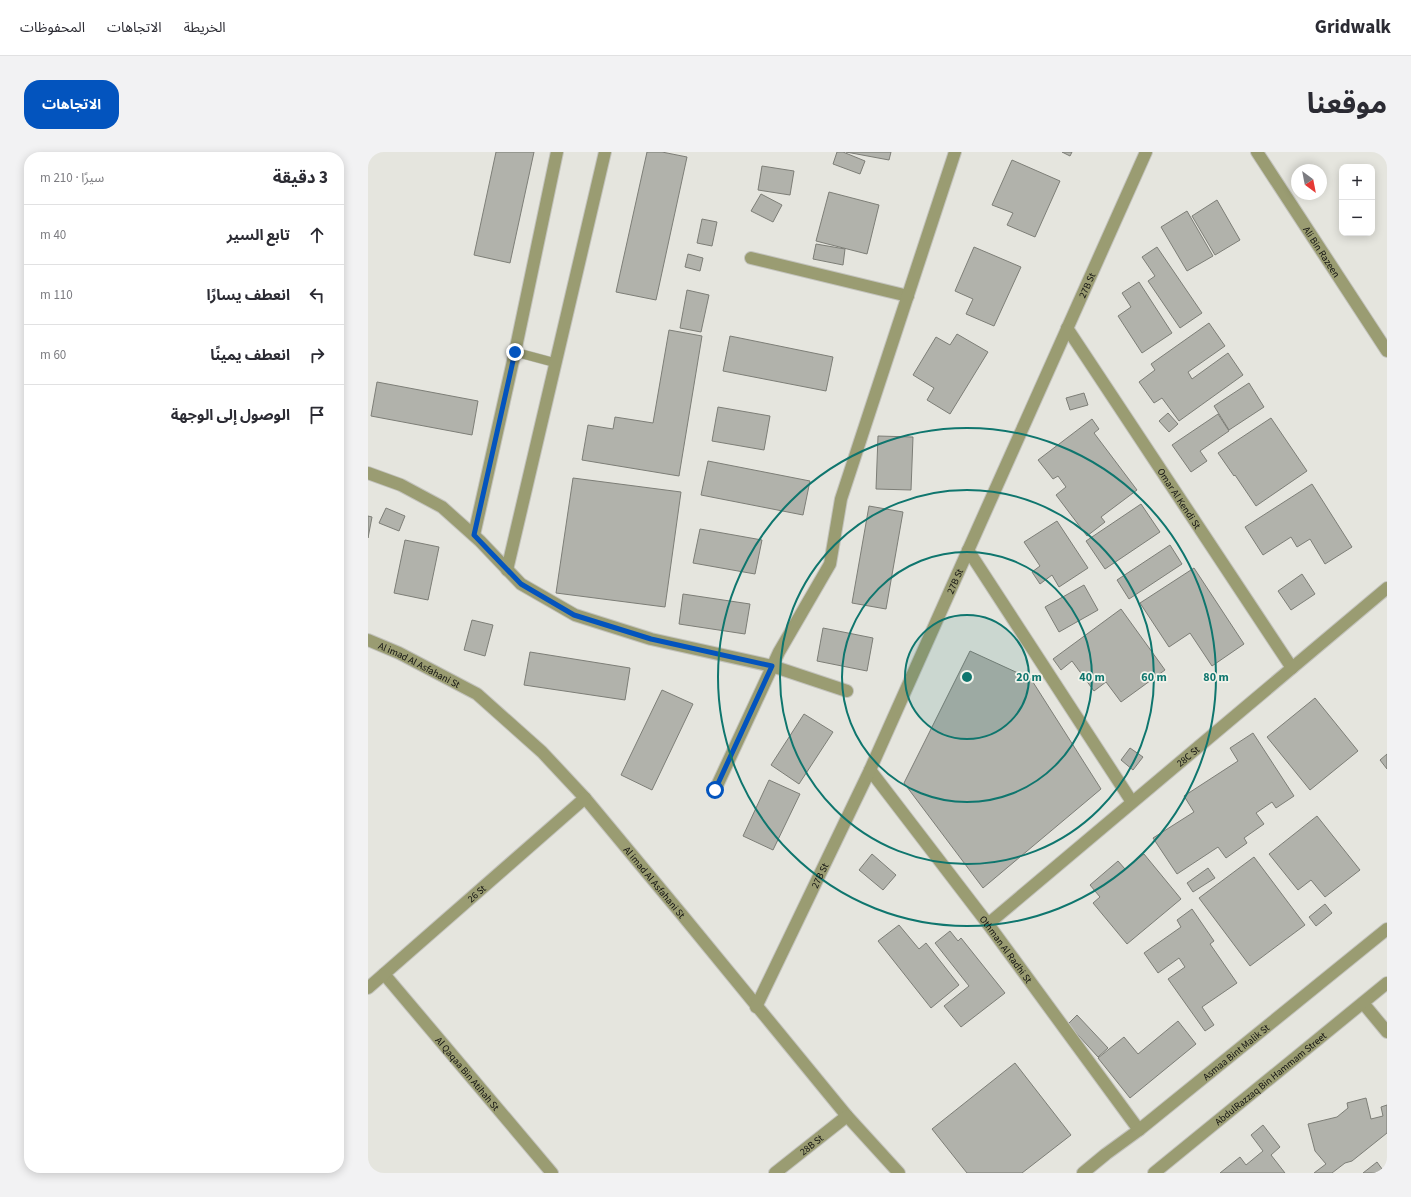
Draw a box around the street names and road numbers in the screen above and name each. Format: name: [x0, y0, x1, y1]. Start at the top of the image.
street label: Ali Bin Razeen: [1299, 224, 1343, 281]
street label: 27B St: [1076, 270, 1099, 300]
street label: Omar Al Kendi St: [1154, 466, 1204, 532]
street label: 27B St: [944, 566, 967, 596]
street label: Al imad Al Asfahani St: [376, 639, 463, 692]
street label: 28C St: [1174, 742, 1203, 770]
street label: Al imad Al Asfahani St: [620, 844, 689, 922]
street label: 27B St: [808, 860, 832, 891]
street label: 26 St: [465, 881, 490, 906]
street label: Othman Al Radhi St: [976, 913, 1035, 987]
street label: Asmaa Bint Malik St: [1200, 1021, 1273, 1084]
street label: AbdulRazzaq Bin Hammam Street: [1212, 1029, 1330, 1129]
street label: Al Qaqaa Bin Atihah St: [432, 1034, 503, 1114]
street label: 28B St: [797, 1131, 827, 1159]

